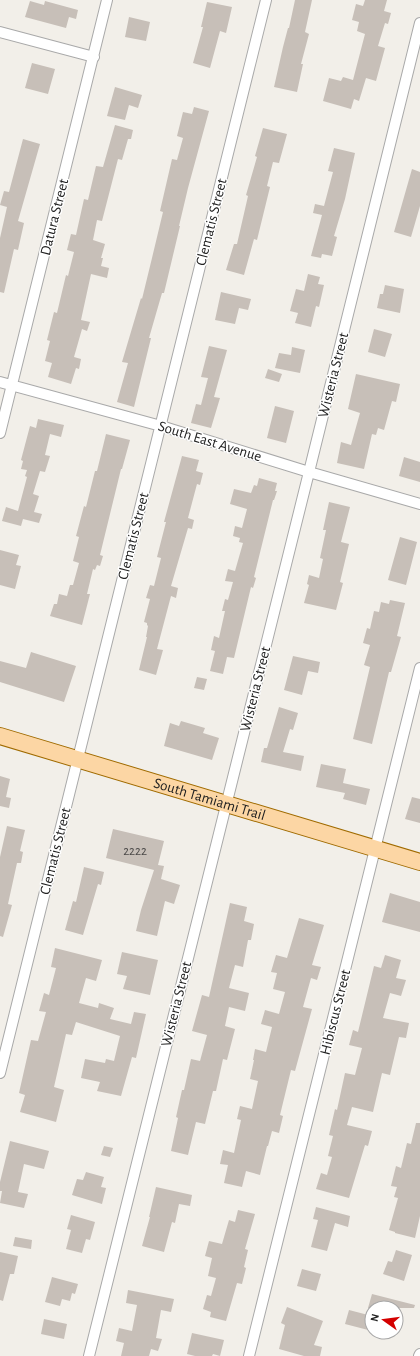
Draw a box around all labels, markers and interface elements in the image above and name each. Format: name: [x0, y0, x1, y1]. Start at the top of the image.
street label: Datura Street: [38, 177, 71, 257]
street label: Clematis Street: [193, 177, 230, 267]
street label: Wisteria Street: [316, 331, 351, 419]
street label: South East Avenue: [156, 419, 263, 464]
street label: Clematis Street: [115, 491, 152, 581]
street label: Wisteria Street: [238, 645, 273, 733]
street label: South Tamiami Trail: [152, 776, 267, 823]
street label: Clematis Street: [37, 806, 74, 896]
house number: 2222: [123, 845, 147, 858]
street label: Wisteria Street: [159, 960, 194, 1048]
street label: Hibiscus Street: [318, 968, 353, 1056]
north arrow: [364, 1300, 404, 1340]
text: N: [369, 1313, 381, 1323]

